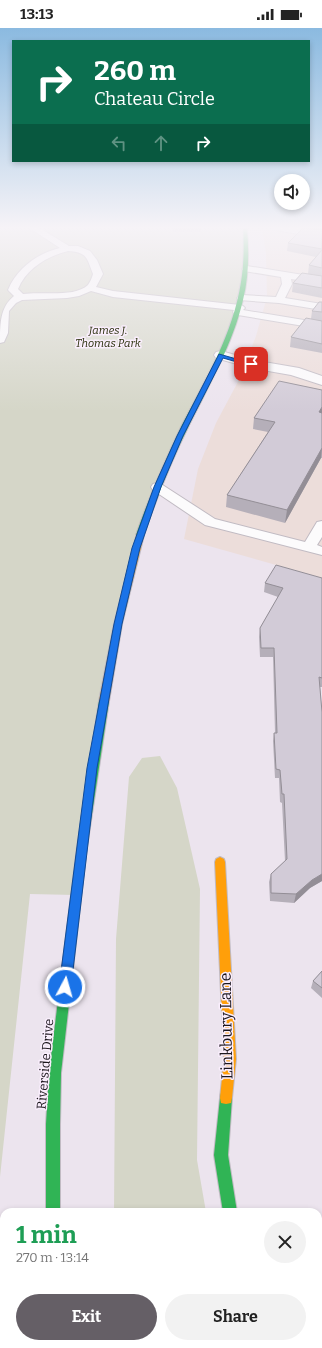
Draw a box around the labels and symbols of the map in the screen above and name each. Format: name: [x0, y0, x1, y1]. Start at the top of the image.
park label: James J. Thomas Park: [75, 324, 142, 350]
pin: [234, 347, 268, 381]
position arrow: [44, 966, 86, 1008]
street label: Linkbury Lane: [216, 972, 236, 1080]
street label: Riverside Drive: [34, 1018, 56, 1110]

